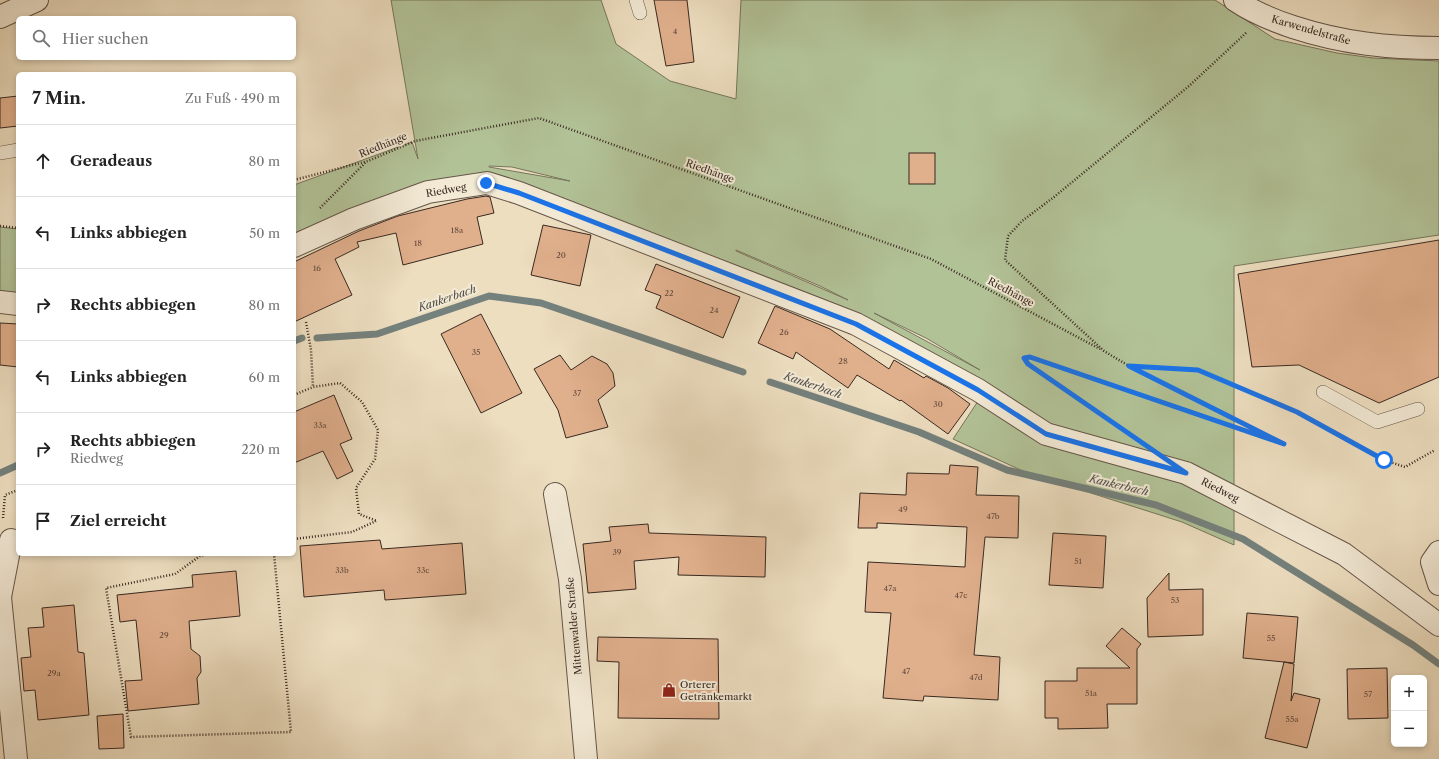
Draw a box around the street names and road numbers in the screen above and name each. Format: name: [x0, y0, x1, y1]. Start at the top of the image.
street label: Karwendelstraße: [1270, 13, 1352, 48]
street label: Riedhänge: [357, 129, 409, 161]
street label: Riedhänge: [684, 156, 736, 186]
street label: Riedweg: [425, 180, 468, 200]
street label: Riedhänge: [986, 274, 1037, 310]
street label: Riedweg: [1199, 475, 1242, 505]
street label: Mittenwalder Straße: [563, 576, 585, 675]

